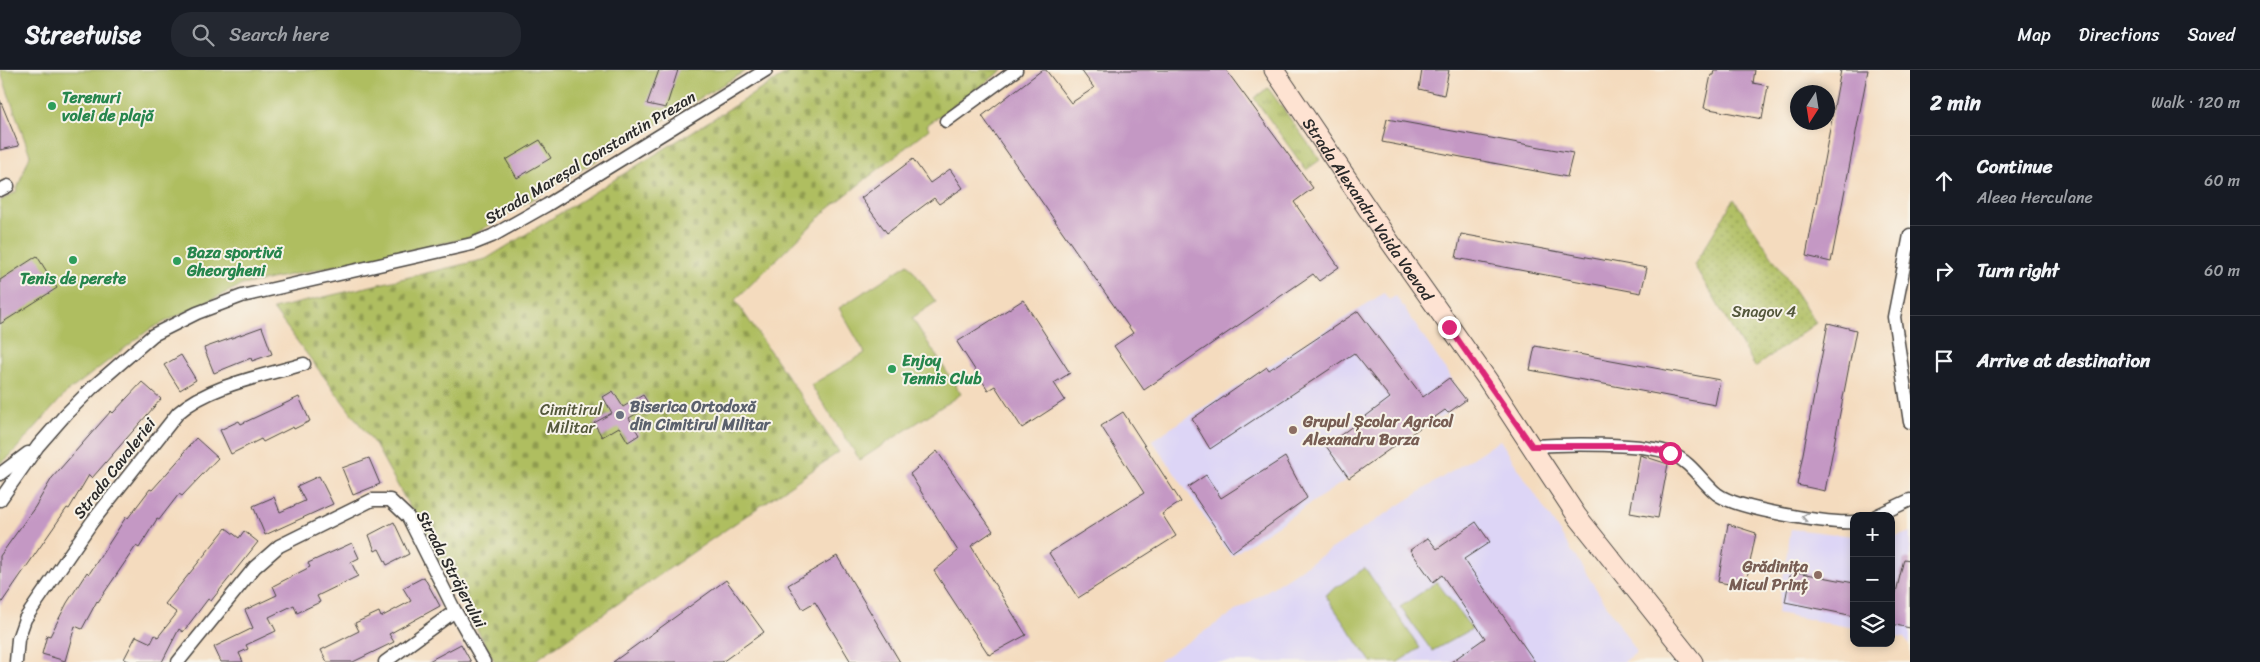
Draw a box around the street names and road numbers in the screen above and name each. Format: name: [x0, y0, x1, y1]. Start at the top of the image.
street label: Strada Mareșal Constantin Prezan: [479, 82, 702, 232]
street label: Strada Alexandru Vaida Voevod: [1295, 111, 1442, 309]
street label: Strada Cavaleriei: [65, 411, 164, 525]
street label: Strada Străjerului: [408, 505, 495, 634]

